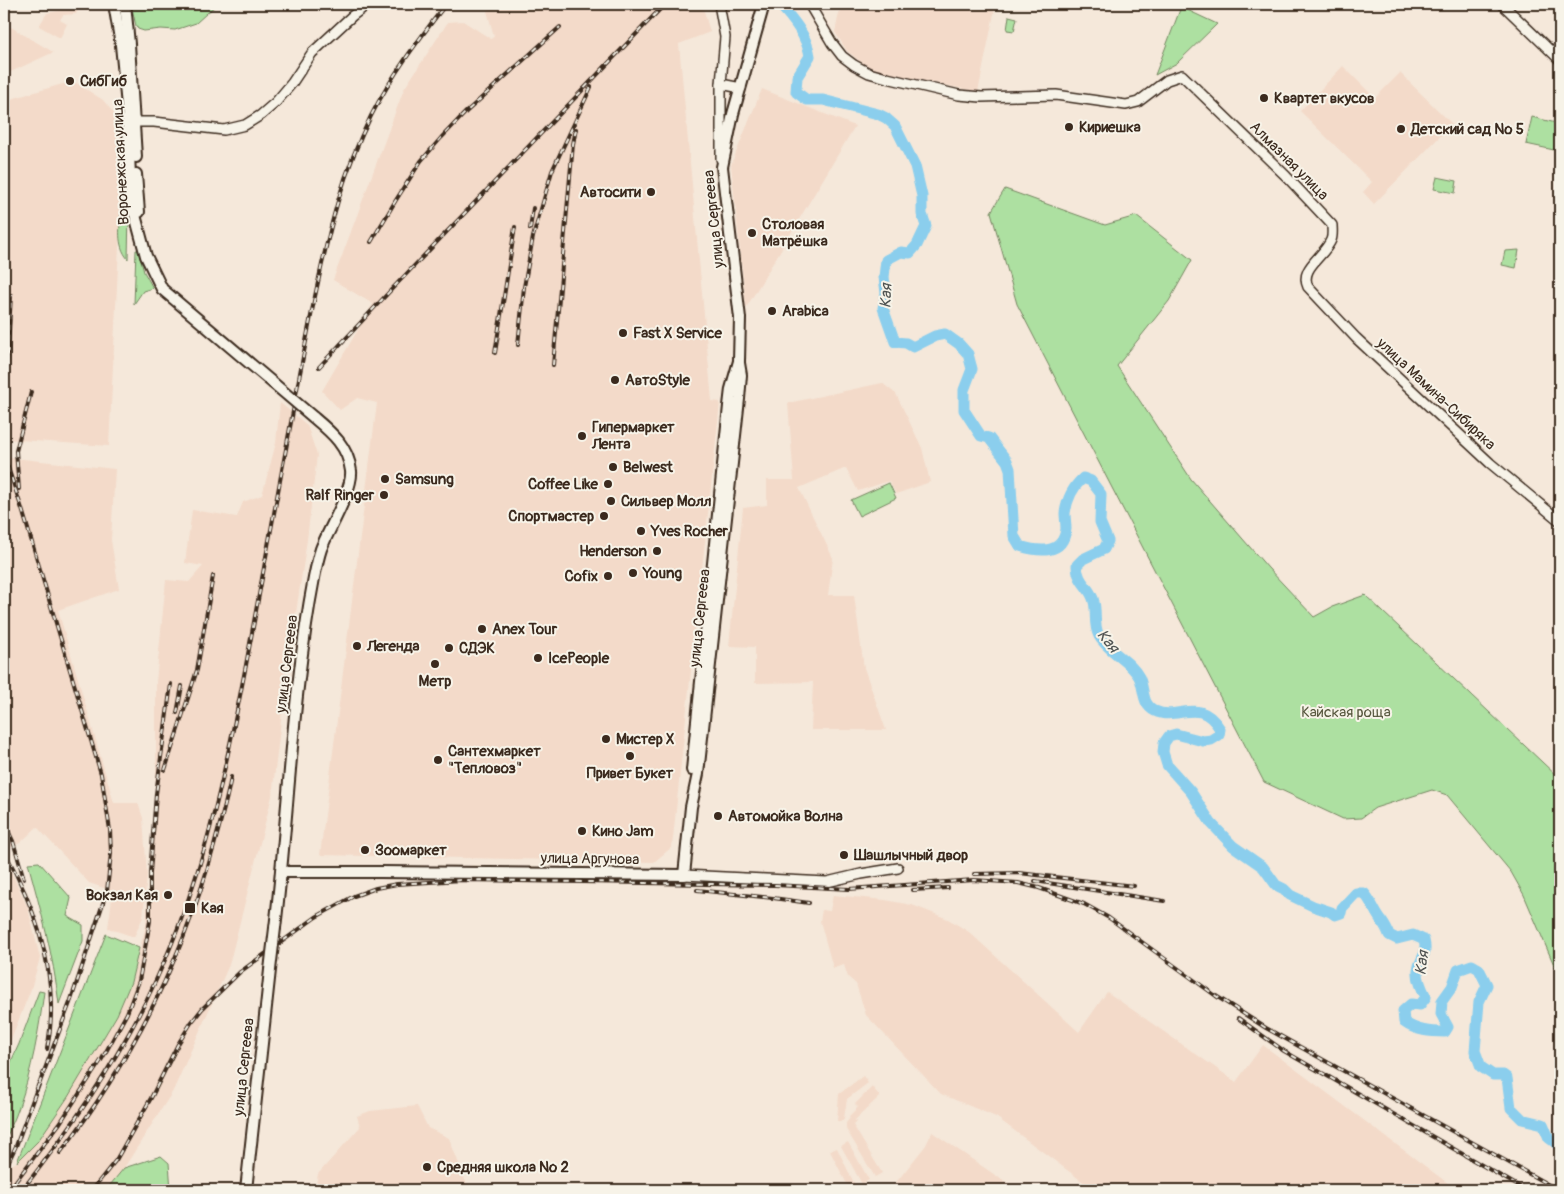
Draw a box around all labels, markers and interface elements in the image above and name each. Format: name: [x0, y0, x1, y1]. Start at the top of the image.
place label: СибГиб: [80, 72, 127, 91]
marker: СибГиб: [64, 75, 76, 87]
place label: Квартет вкусов: [1274, 89, 1374, 108]
marker: Квартет вкусов: [1258, 92, 1270, 104]
street label: Воронежская улица: [108, 98, 134, 225]
place label: Кириешка: [1079, 118, 1141, 137]
street label: Алмазная улица: [1246, 118, 1332, 204]
place label: Детский сад № 5: [1410, 120, 1524, 139]
marker: Кириешка: [1063, 121, 1075, 133]
marker: Детский сад № 5: [1395, 123, 1407, 135]
street label: улица Сергеева: [699, 169, 729, 270]
place label: Автосити: [580, 183, 641, 202]
marker: Автосити: [645, 186, 657, 198]
place label: Столовая Матрёшка: [762, 215, 828, 251]
marker: Столовая Матрёшка: [746, 227, 758, 239]
water label: Кая: [876, 282, 896, 308]
place label: Arabica: [782, 302, 829, 321]
marker: Arabica: [766, 305, 778, 317]
place label: Fast X Service: [633, 324, 722, 343]
marker: Fast X Service: [617, 327, 629, 339]
street label: улица Мамина-Сибиряка: [1372, 333, 1499, 454]
place label: АвтоStyle: [625, 371, 690, 390]
marker: АвтоStyle: [609, 374, 621, 386]
place label: Гипермаркет Лента: [591, 418, 675, 454]
marker: Гипермаркет Лента: [576, 430, 588, 442]
place label: Belwest: [623, 458, 674, 477]
marker: Belwest: [607, 461, 619, 473]
place label: Samsung: [395, 470, 454, 489]
marker: Samsung: [379, 473, 391, 485]
place label: Coffee Like: [528, 475, 599, 494]
marker: Coffee Like: [602, 478, 614, 490]
place label: Ralf Ringer: [305, 486, 375, 505]
marker: Ralf Ringer: [378, 489, 390, 501]
place label: Сильвер Молл: [621, 492, 712, 511]
marker: Сильвер Молл: [605, 495, 617, 507]
place label: Спортмастер: [508, 507, 594, 526]
marker: Спортмастер: [598, 510, 610, 522]
place label: Yves Rocher: [650, 522, 729, 541]
marker: Yves Rocher: [635, 525, 647, 537]
place label: Henderson: [579, 542, 647, 561]
marker: Henderson: [651, 545, 663, 557]
place label: Young: [642, 564, 682, 583]
place label: Cofix: [564, 567, 598, 586]
marker: Young: [627, 567, 639, 579]
street label: улица Сергеева: [685, 568, 715, 669]
marker: Cofix: [602, 570, 614, 582]
street label: улица Сергеева: [271, 614, 302, 715]
place label: Anex Tour: [492, 620, 558, 639]
marker: Anex Tour: [476, 623, 488, 635]
water label: Кая: [1093, 625, 1124, 658]
place label: Легенда: [366, 637, 419, 656]
place label: СДЭК: [459, 639, 495, 658]
marker: Легенда: [351, 640, 363, 652]
marker: СДЭК: [443, 642, 455, 654]
place label: IcePeople: [548, 649, 610, 668]
marker: IcePeople: [532, 652, 544, 664]
marker: Метр: [429, 658, 441, 670]
place label: Метр: [419, 672, 451, 691]
park label: Кайская роща: [1301, 703, 1391, 722]
place label: Мистер Х: [616, 730, 674, 749]
marker: Мистер Х: [600, 733, 612, 745]
place label: Сантехмаркет "Тепловоз": [448, 742, 541, 778]
marker: Привет Букет: [624, 750, 636, 762]
marker: Сантехмаркет "Тепловоз": [432, 754, 444, 766]
place label: Привет Букет: [587, 764, 674, 783]
place label: Автомойка Волна: [728, 807, 843, 826]
marker: Автомойка Волна: [712, 810, 724, 822]
place label: Кино Jam: [592, 822, 654, 841]
marker: Кино Jam: [576, 825, 588, 837]
place label: Зоомаркет: [375, 841, 447, 860]
marker: Зоомаркет: [359, 844, 371, 856]
place label: Шашлычный двор: [853, 846, 968, 865]
street label: улица Аргунова: [539, 849, 640, 869]
marker: Шашлычный двор: [838, 849, 850, 861]
place label: Вокзал Кая: [86, 886, 158, 905]
marker: Вокзал Кая: [162, 889, 174, 901]
place label: Кая: [201, 899, 224, 918]
marker: Кая: [183, 901, 197, 915]
water label: Кая: [1411, 948, 1434, 976]
street label: улица Сергеева: [229, 1017, 259, 1118]
place label: Средняя школа № 2: [437, 1158, 569, 1177]
marker: Средняя школа № 2: [421, 1161, 433, 1173]

